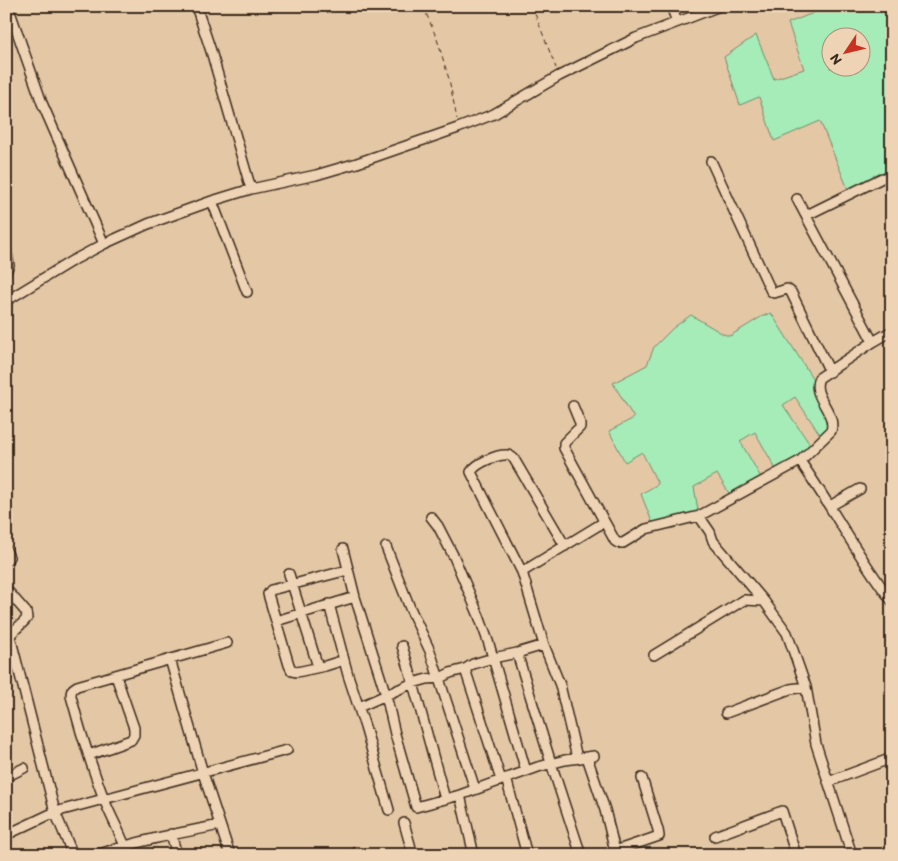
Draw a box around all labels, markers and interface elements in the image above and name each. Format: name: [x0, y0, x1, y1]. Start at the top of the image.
north arrow: [820, 28, 870, 78]
text: N: [826, 50, 845, 68]

